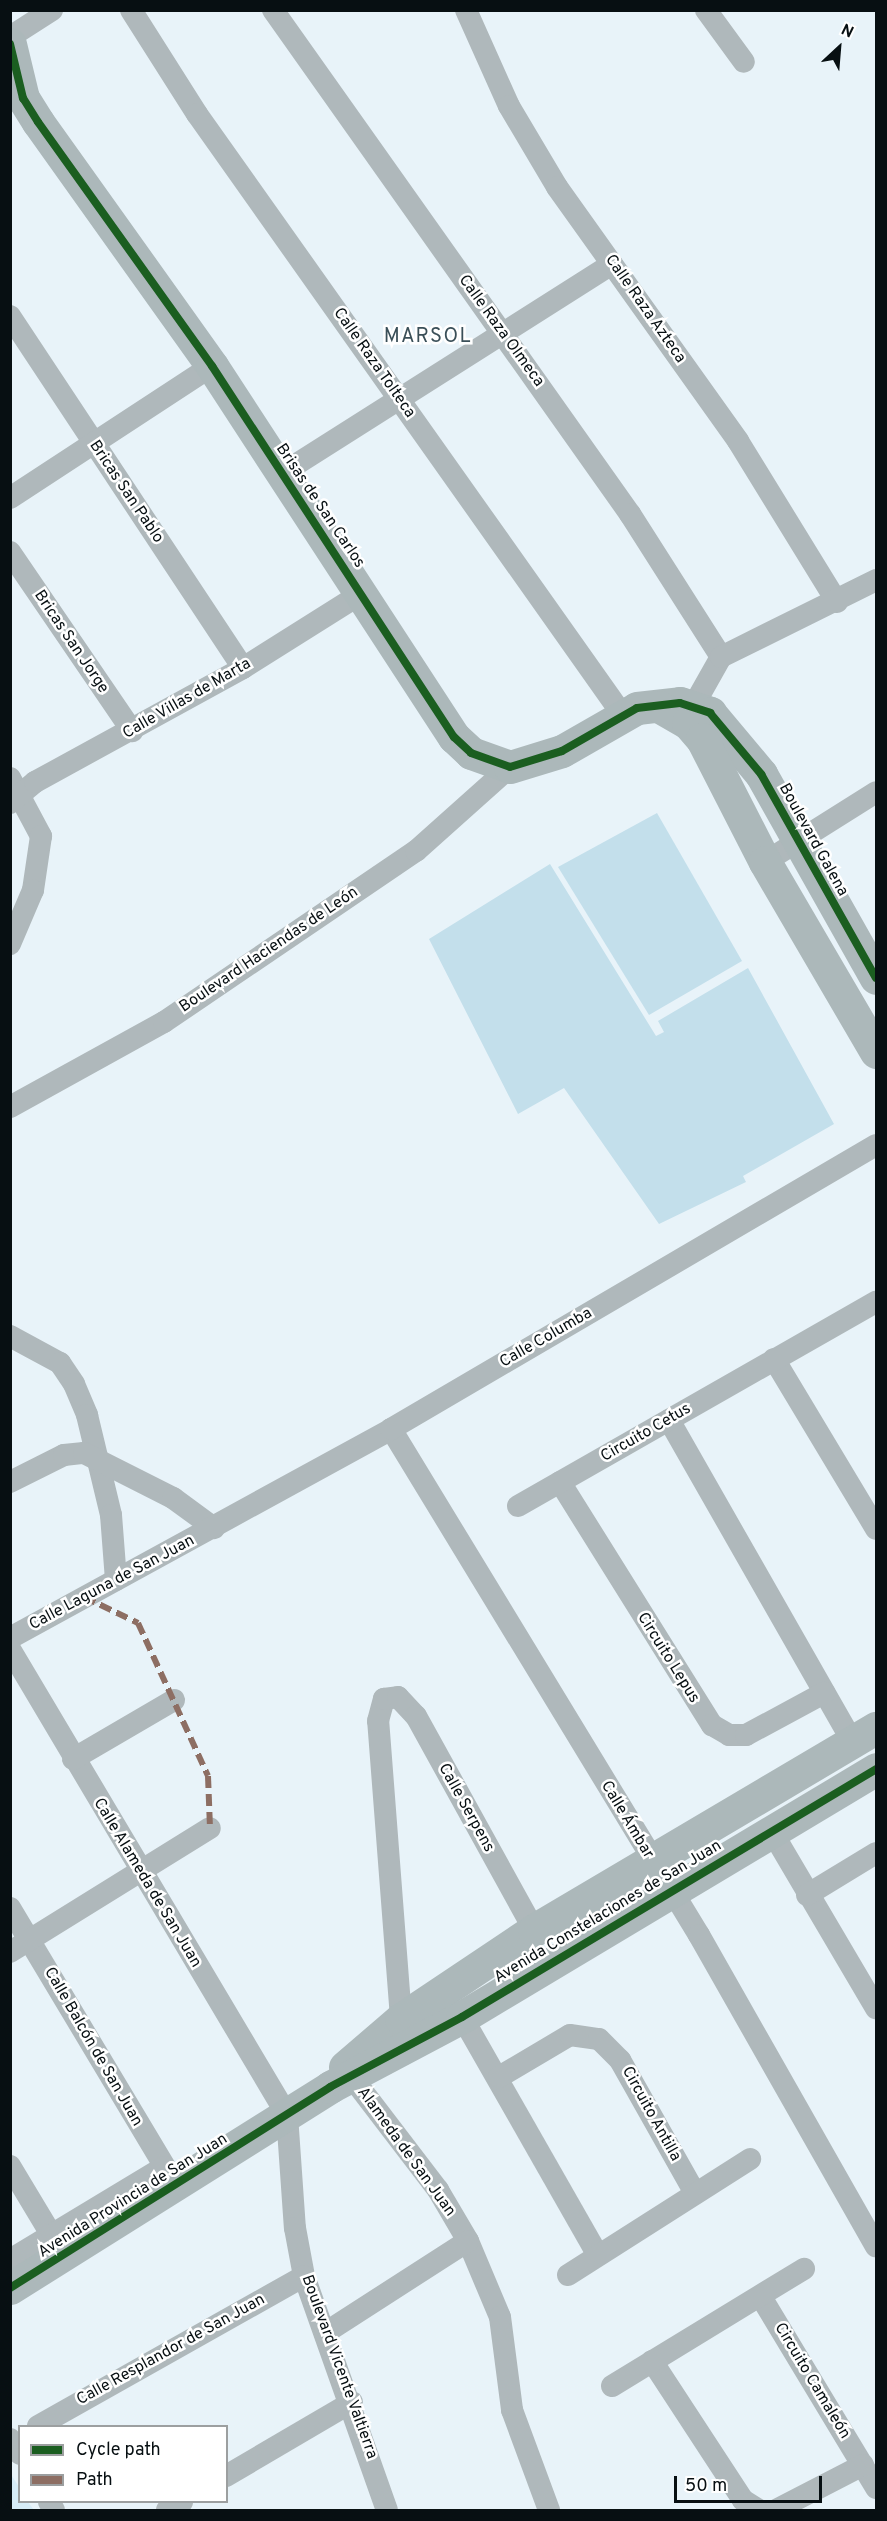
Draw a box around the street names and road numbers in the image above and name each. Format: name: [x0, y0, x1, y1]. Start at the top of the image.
street label: Calle Raza Azteca: [600, 251, 690, 367]
street label: Calle Raza Olmeca: [454, 271, 548, 391]
street label: Calle Raza Tolteca: [329, 304, 419, 422]
street label: Bricas San Pablo: [85, 437, 167, 547]
street label: Brisas de San Carlos: [271, 440, 369, 572]
street label: Bricas San Jorge: [29, 587, 113, 697]
street label: Calle Villas de Marta: [119, 654, 255, 744]
street label: Boulevard Galena: [774, 780, 852, 900]
street label: Boulevard Haciendas de León: [176, 883, 362, 1017]
street label: Calle Columba: [496, 1304, 596, 1372]
street label: Circuito Cetus: [598, 1399, 694, 1467]
street label: Calle Laguna de San Juan: [26, 1531, 198, 1635]
street label: Circuito Lepus: [633, 1609, 703, 1707]
street label: Calle Serpens: [434, 1760, 498, 1856]
street label: Calle Ámbar: [596, 1777, 658, 1863]
street label: Calle Alameda de San Juan: [89, 1795, 205, 1971]
street label: Avenida Constelaciones de San Juan: [491, 1836, 725, 1988]
street label: Calle Balcón de San Juan: [40, 1964, 146, 2130]
street label: Circuito Antilla: [617, 2063, 685, 2165]
street label: Alameda de San Juan: [353, 2084, 459, 2220]
street label: Avenida Provincia de San Juan: [35, 2130, 231, 2262]
street label: Boulevard Vicente Valtierra: [297, 2272, 381, 2462]
street label: Calle Resplandor de San Juan: [73, 2290, 269, 2410]
street label: Circuito Camaleón: [770, 2320, 854, 2442]

